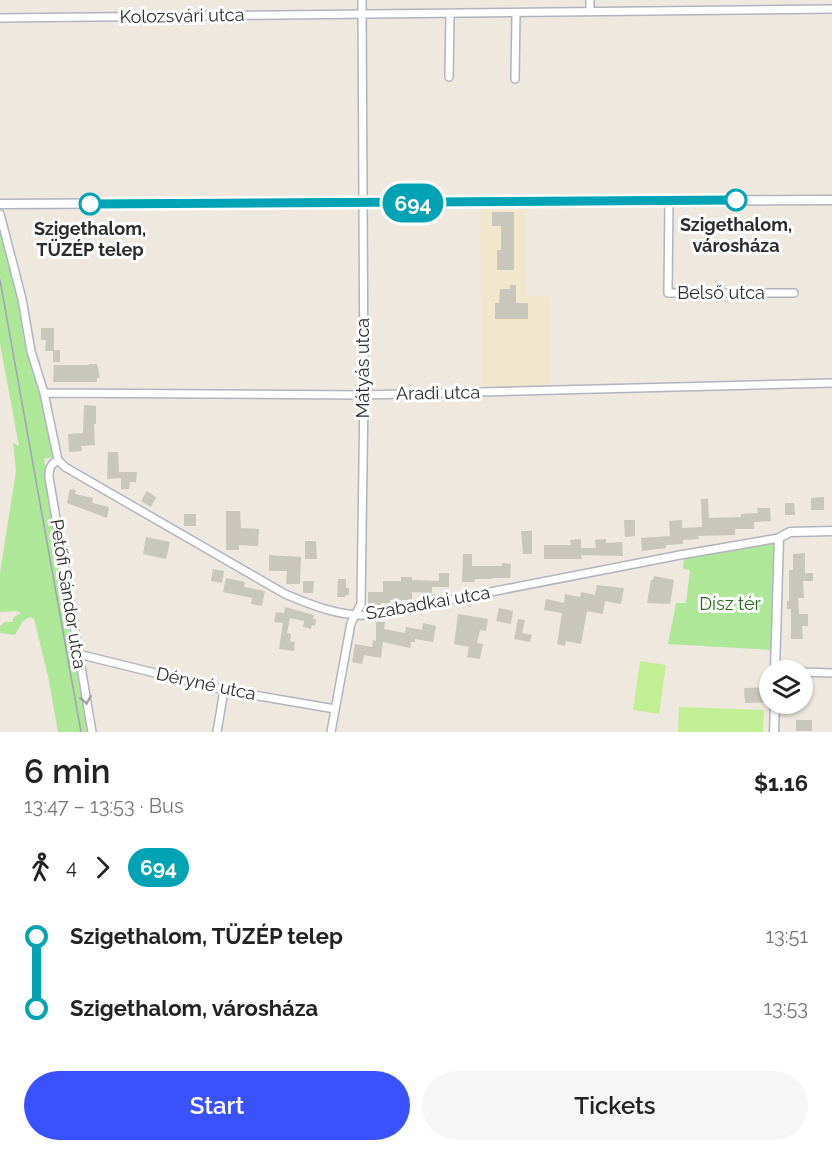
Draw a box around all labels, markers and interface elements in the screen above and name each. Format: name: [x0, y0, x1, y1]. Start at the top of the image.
street label: Kolozsvári utca: [119, 4, 245, 27]
line badge: 694: [378, 184, 448, 222]
marker: Szigethalom, városháza: [725, 189, 747, 211]
text: 694: [394, 191, 432, 216]
marker: Szigethalom, TÜZÉP telep: [79, 193, 101, 215]
place label: Szigethalom, városháza: [680, 214, 792, 256]
place label: Szigethalom, TÜZÉP telep: [34, 218, 146, 260]
street label: Belső utca: [677, 282, 765, 303]
street label: Mátyás utca: [352, 318, 373, 418]
street label: Aradi utca: [396, 381, 480, 404]
street label: Petőfi Sándor utca: [46, 517, 91, 670]
street label: Szabadkai utca: [364, 581, 492, 624]
park label: Dísz tér: [699, 593, 762, 614]
map controls: [759, 660, 813, 714]
button: layers: [759, 660, 813, 714]
street label: Déryné utca: [154, 663, 258, 704]
one-way arrow: [79, 695, 92, 705]
text: 6 min: [24, 752, 110, 791]
text: $1.16: [754, 770, 808, 796]
text: 13:47 – 13:53 · Bus: [24, 794, 184, 818]
icon: walk: [24, 851, 57, 884]
icon: forward: [86, 851, 119, 884]
text: 4: [66, 855, 77, 879]
text: 694: [140, 855, 177, 880]
text: Szigethalom, TÜZÉP telep: [70, 923, 343, 949]
text: 13:51: [766, 924, 808, 948]
text: Szigethalom, városháza: [70, 995, 318, 1021]
text: 13:53: [763, 996, 808, 1020]
button: Start: [24, 1071, 410, 1140]
button: Tickets: [422, 1071, 808, 1140]

